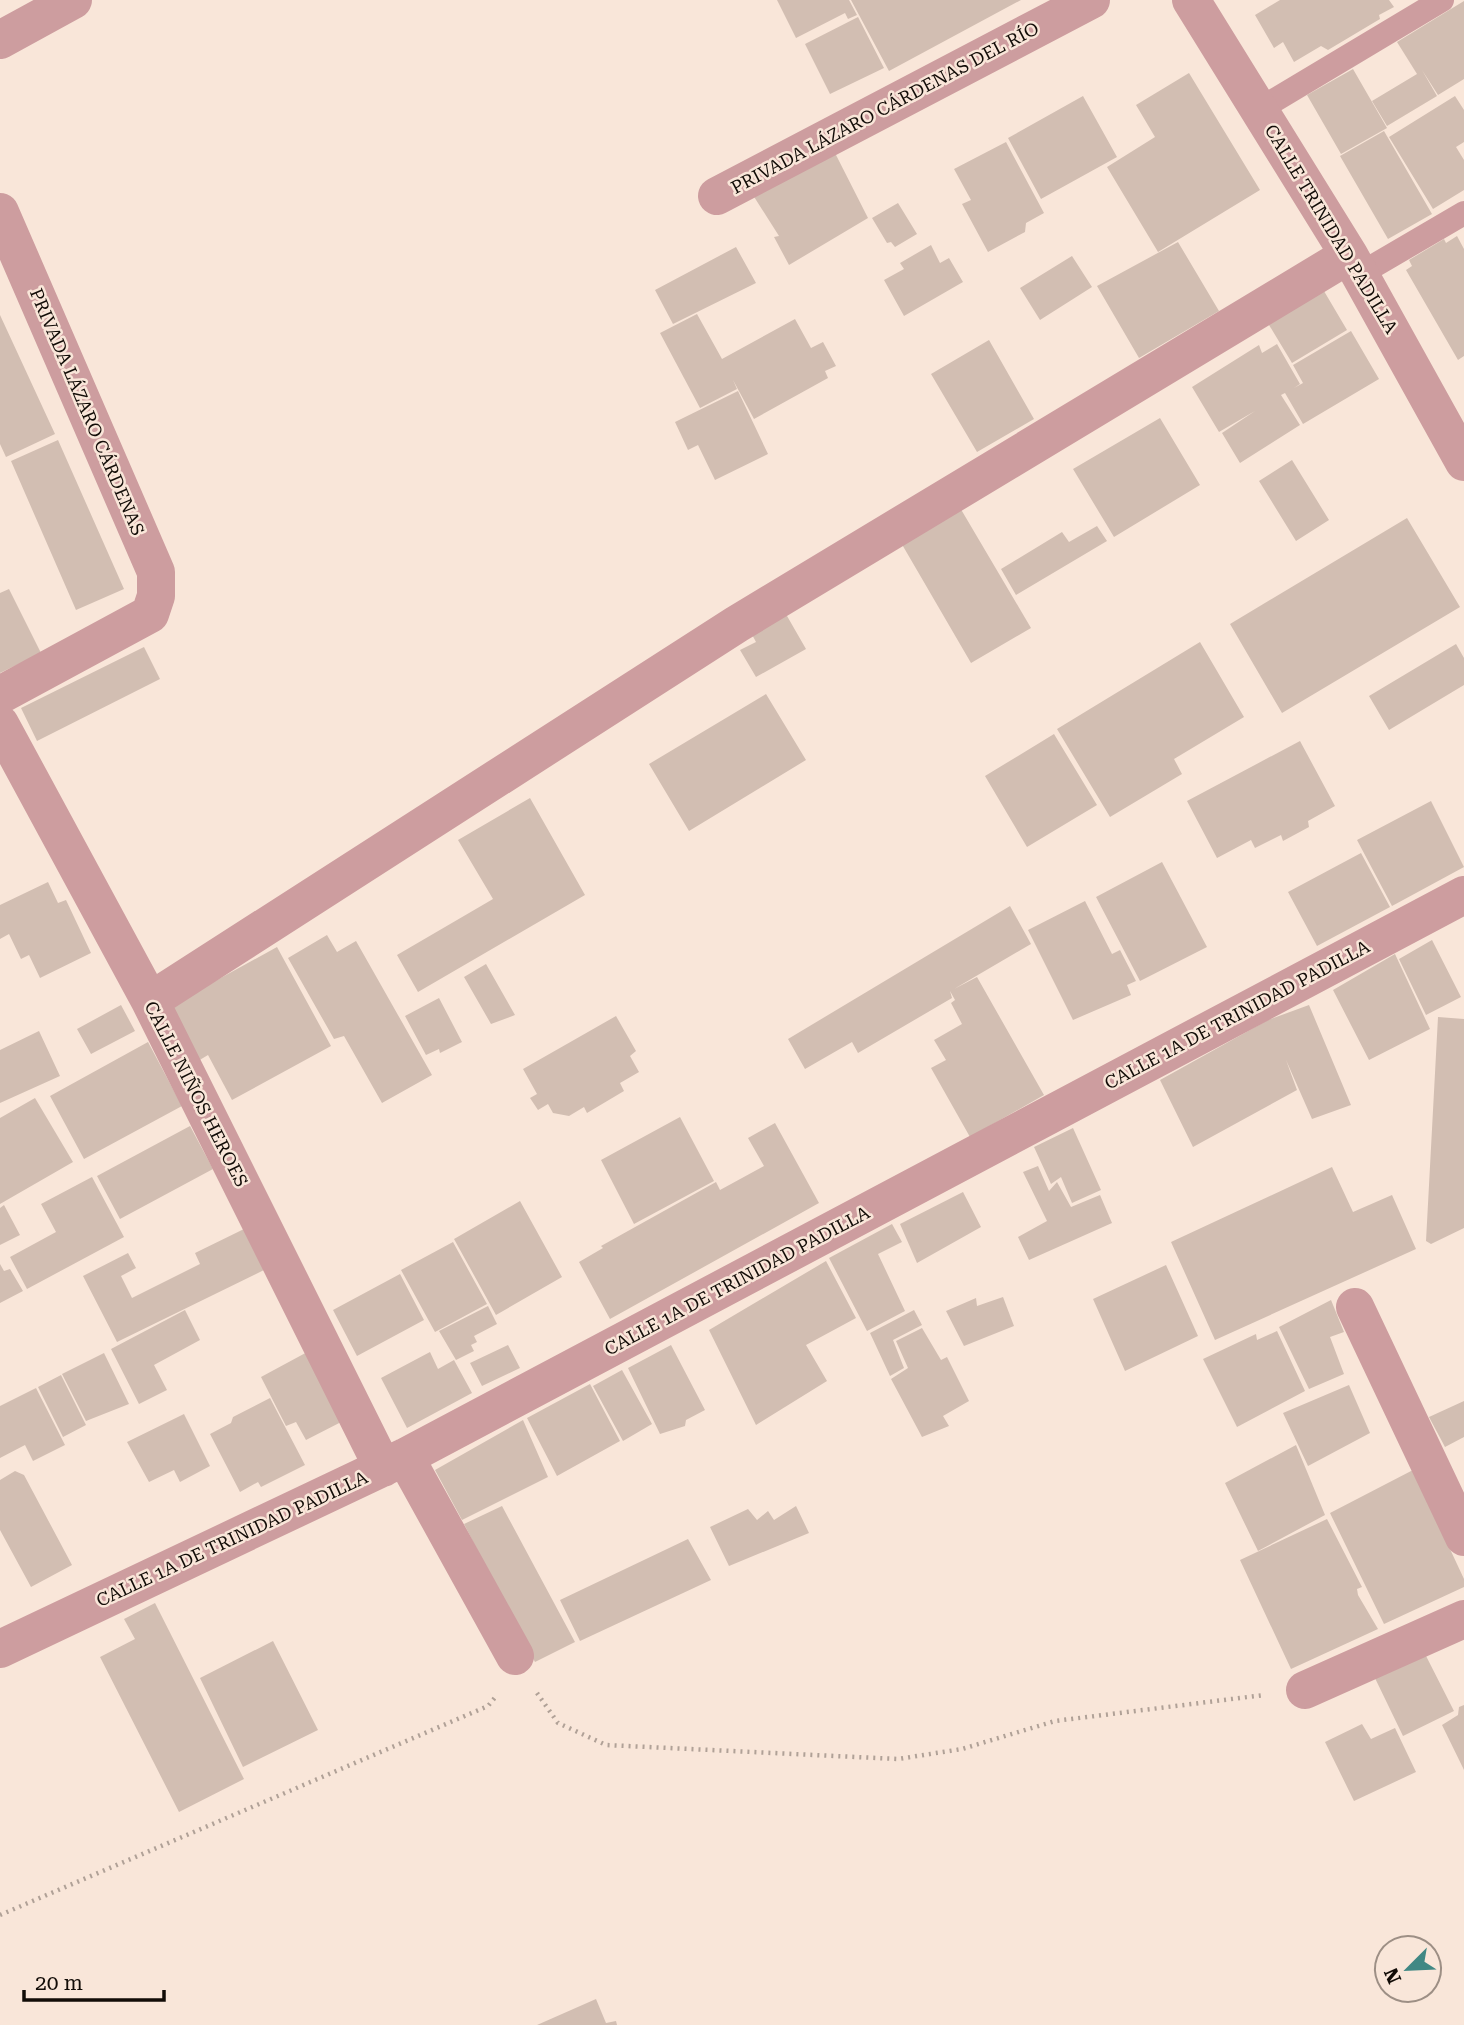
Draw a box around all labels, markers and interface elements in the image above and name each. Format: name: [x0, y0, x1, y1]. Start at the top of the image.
street label: PRIVADA LÁZARO CÁRDENAS DEL RÍO: [727, 17, 1042, 198]
street label: CALLE TRINIDAD PADILLA: [1261, 120, 1402, 337]
street label: PRIVADA LÁZARO CÁRDENAS: [26, 285, 149, 538]
street label: CALLE 1A DE TRINIDAD PADILLA: [1101, 935, 1373, 1094]
street label: CALLE NIÑOS HEROES: [140, 997, 252, 1190]
street label: CALLE 1A DE TRINIDAD PADILLA: [601, 1201, 873, 1360]
street label: CALLE 1A DE TRINIDAD PADILLA: [93, 1466, 371, 1611]
north arrow: [1373, 1934, 1443, 2004]
scale bar: [24, 1958, 164, 2002]
text: N: [1379, 1964, 1406, 1987]
text: 20 m: [35, 1971, 83, 1995]

